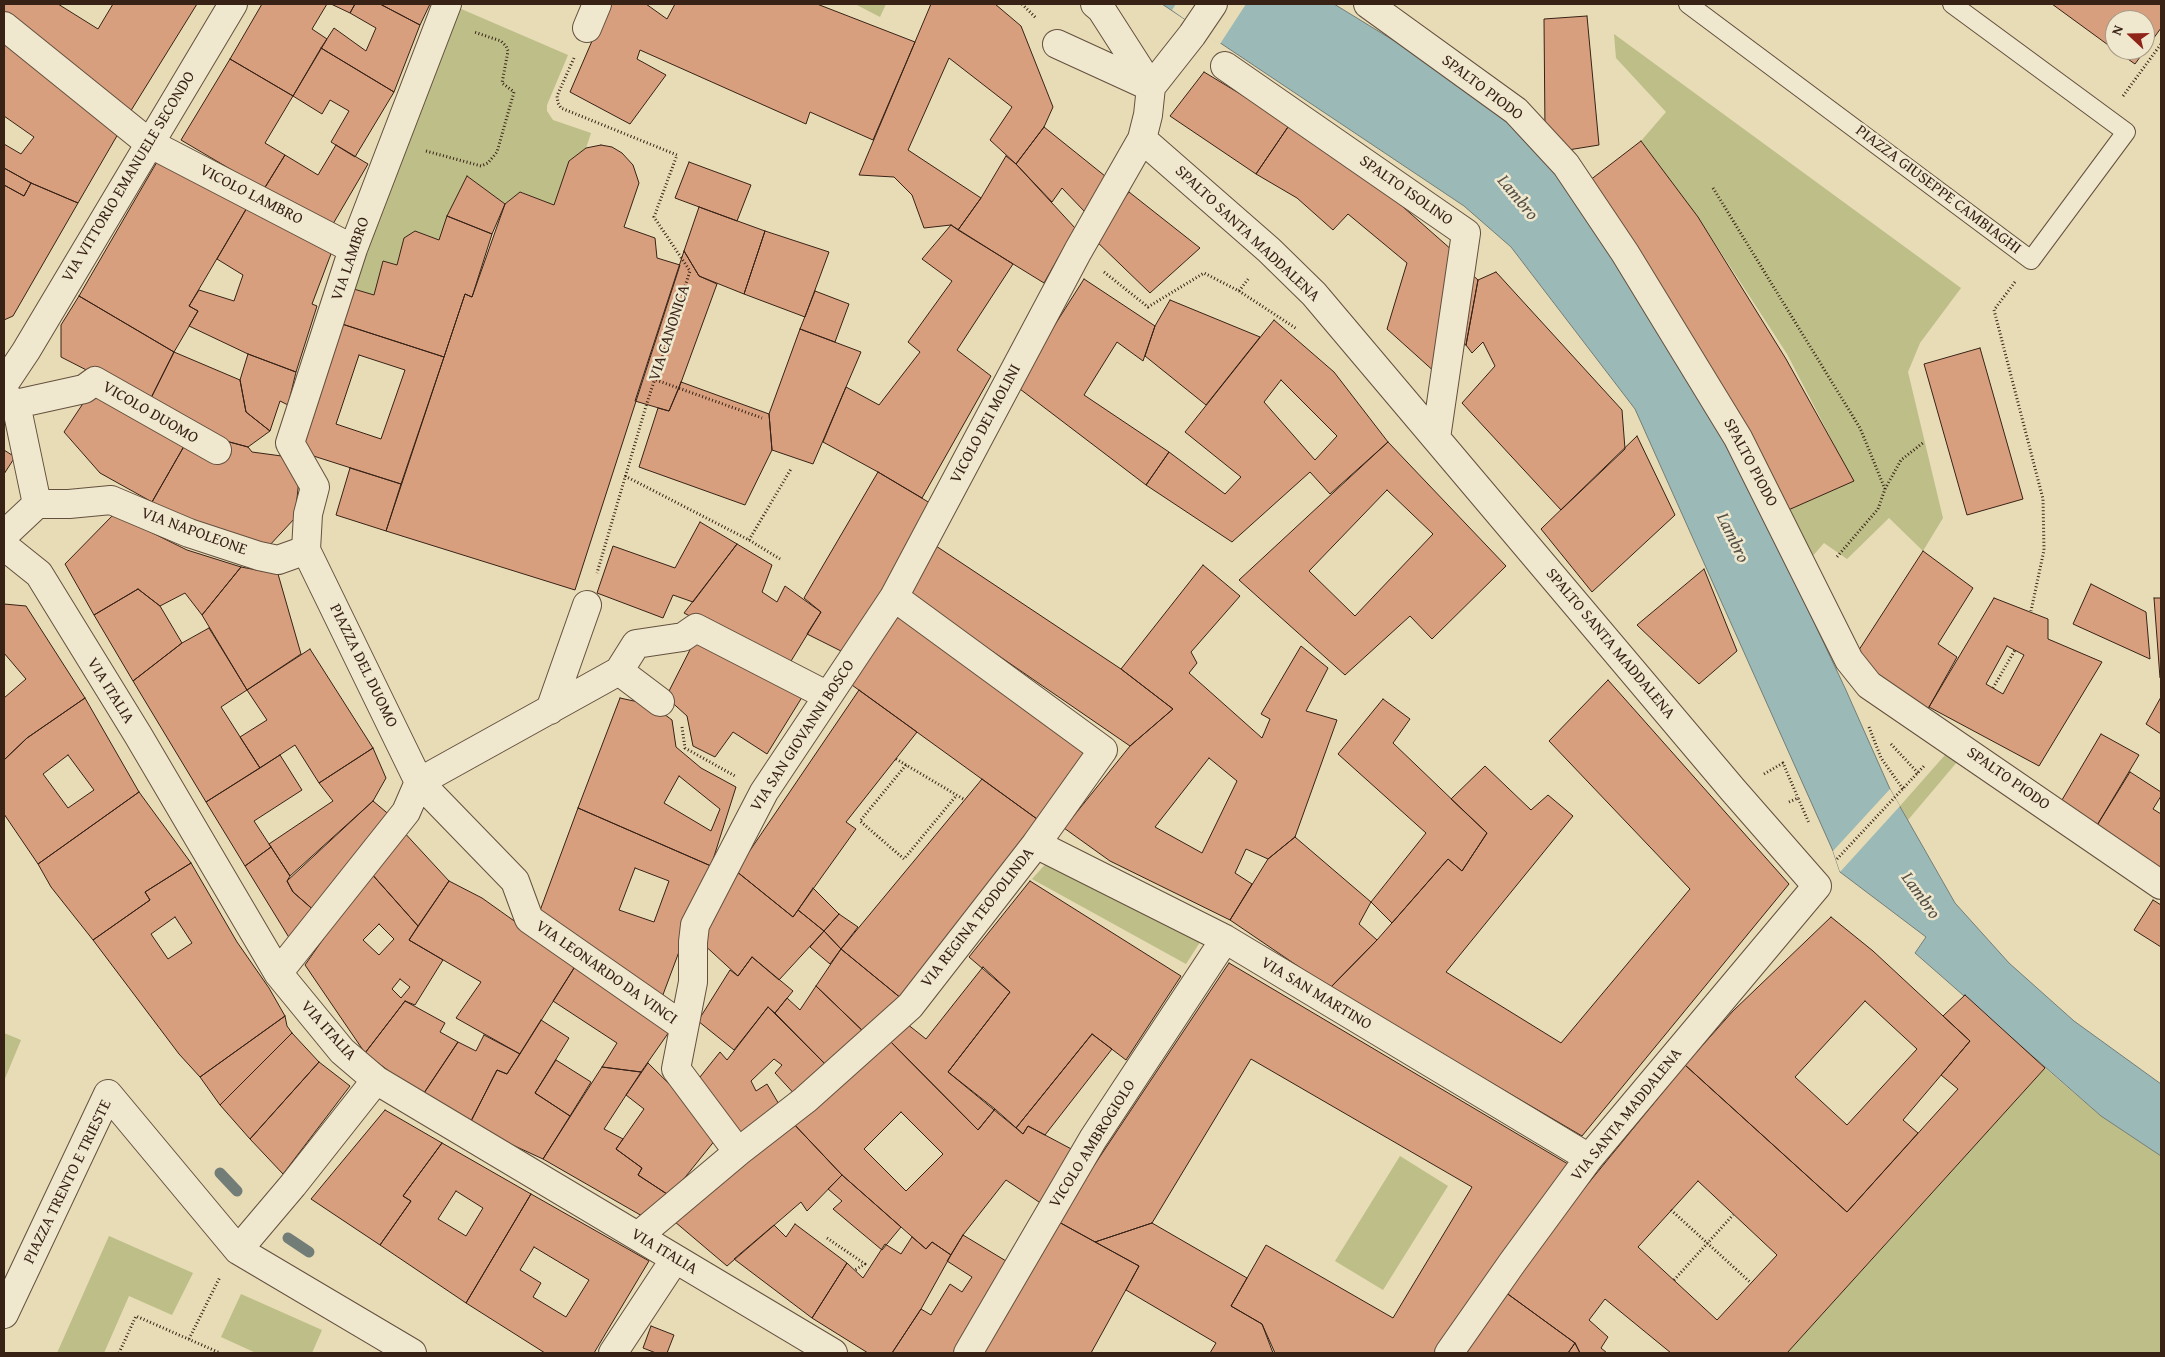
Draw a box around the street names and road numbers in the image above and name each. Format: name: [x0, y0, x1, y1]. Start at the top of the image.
street label: SPALTO PIODO: [1438, 51, 1526, 125]
street label: VIA VITTORIO EMANUELE SECONDO: [58, 68, 200, 286]
street label: PIAZZA GIUSEPPE CAMBIAGHI: [1851, 121, 2025, 259]
street label: SPALTO ISOLINO: [1356, 152, 1456, 230]
street label: VICOLO LAMBRO: [196, 161, 306, 229]
street label: SPALTO SANTA MADDALENA: [1171, 162, 1323, 306]
street label: VIA LAMBRO: [328, 215, 374, 303]
street label: VIA CANONICA: [645, 282, 695, 384]
street label: VICOLO DEI MOLINI: [947, 361, 1025, 487]
street label: VICOLO DUOMO: [99, 378, 201, 448]
street label: SPALTO PIODO: [1719, 416, 1781, 510]
street label: VIA NAPOLEONE: [138, 504, 250, 560]
street label: SPALTO SANTA MADDALENA: [1541, 565, 1679, 723]
street label: PIAZZA DEL DUOMO: [325, 601, 401, 731]
street label: VIA ITALIA: [82, 655, 138, 727]
street label: VIA SAN GIOVANNI BOSCO: [747, 657, 859, 815]
street label: SPALTO PIODO: [1963, 743, 2053, 815]
street label: VIA REGINA TEODOLINDA: [917, 844, 1039, 992]
street label: VIA LEONARDO DA VINCI: [531, 917, 681, 1029]
street label: VIA SAN MARTINO: [1257, 953, 1375, 1035]
street label: VIA ITALIA: [296, 997, 360, 1065]
street label: VIA SANTA MADDALENA: [1567, 1045, 1687, 1185]
street label: VICOLO AMBROGIOLO: [1046, 1076, 1140, 1212]
street label: PIAZZA TRENTO E TRIESTE: [20, 1097, 116, 1267]
street label: VIA ITALIA: [627, 1225, 701, 1279]

